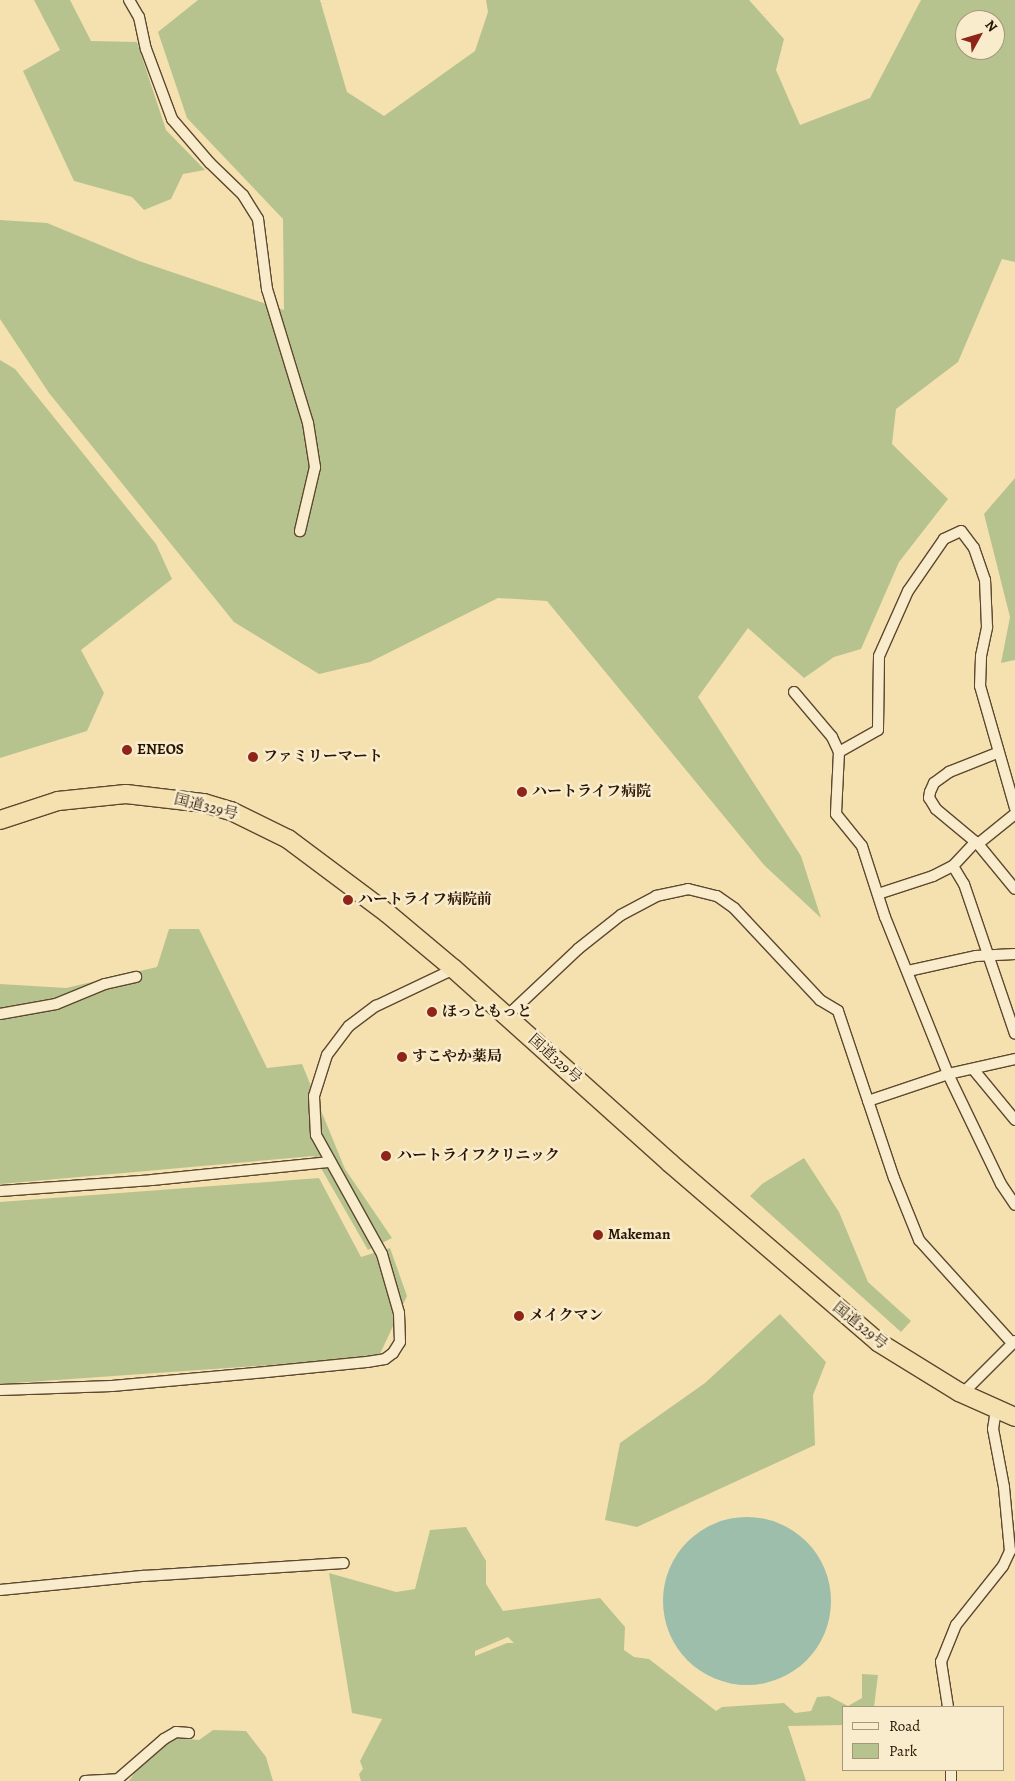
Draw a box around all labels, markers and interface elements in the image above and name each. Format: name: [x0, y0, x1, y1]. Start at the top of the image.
north arrow: [955, 10, 1005, 60]
text: N: [981, 16, 1002, 36]
place label: ENEOS: [137, 741, 184, 759]
marker: ENEOS: [121, 744, 133, 756]
place label: ファミリーマート: [263, 748, 383, 766]
marker: ファミリーマート: [247, 751, 259, 763]
place label: ハートライフ病院: [532, 783, 652, 801]
marker: ハートライフ病院: [516, 786, 528, 798]
street label: 国道329号: [172, 790, 240, 824]
place label: ハートライフ病院前: [358, 891, 493, 909]
marker: ハートライフ病院前: [342, 894, 354, 906]
place label: ほっともっと: [442, 1003, 532, 1021]
marker: ほっともっと: [426, 1006, 438, 1018]
street label: 国道329号: [525, 1031, 585, 1087]
place label: すこやか薬局: [412, 1048, 502, 1066]
marker: すこやか薬局: [396, 1051, 408, 1063]
place label: ハートライフクリニック: [397, 1147, 562, 1165]
marker: ハートライフクリニック: [379, 1149, 393, 1163]
place label: Makeman: [608, 1226, 670, 1244]
marker: Makeman: [592, 1229, 604, 1241]
street label: 国道329号: [829, 1298, 891, 1354]
place label: メイクマン: [529, 1307, 604, 1325]
marker: メイクマン: [513, 1310, 525, 1322]
legend: [842, 1706, 1005, 1771]
text: Road: [889, 1716, 920, 1736]
text: Park: [889, 1741, 917, 1761]

